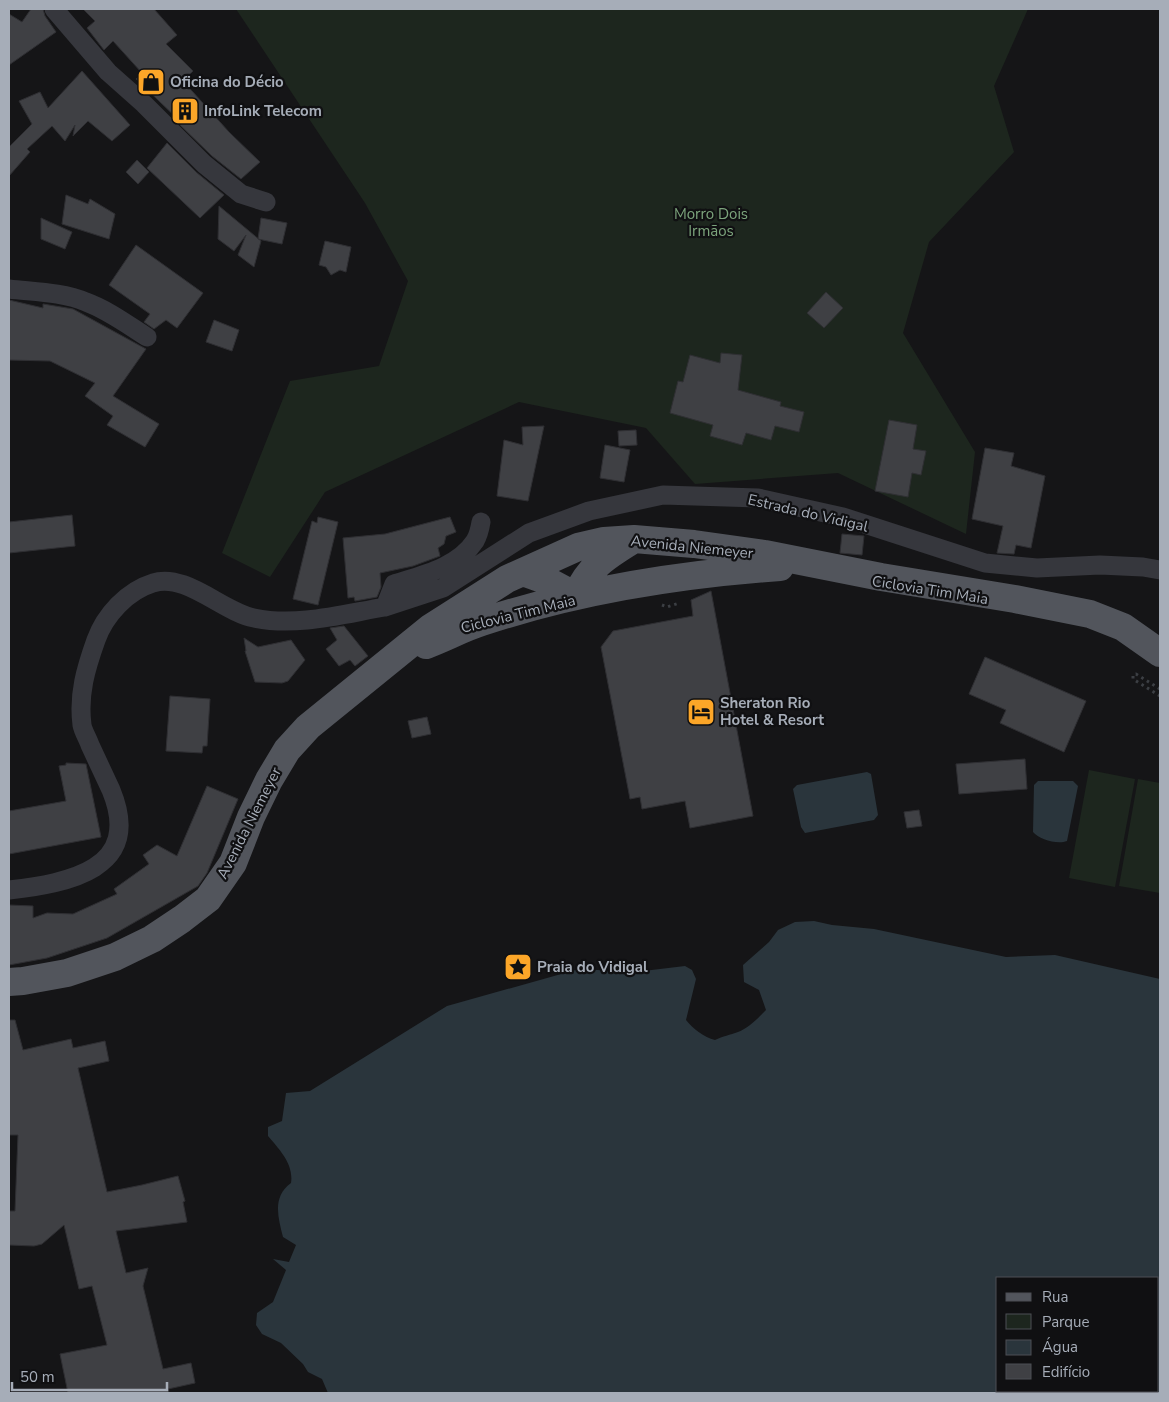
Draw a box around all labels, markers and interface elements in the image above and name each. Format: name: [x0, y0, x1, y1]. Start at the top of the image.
shop icon: Oficina do Décio: [136, 67, 166, 97]
place label: Oficina do Décio: [170, 72, 284, 92]
building icon: InfoLink Telecom: [170, 96, 200, 126]
place label: InfoLink Telecom: [204, 101, 322, 121]
park label: Morro Dois Irmãos: [674, 204, 748, 241]
street label: Estrada do Vidigal: [746, 489, 871, 537]
street label: Avenida Niemeyer: [630, 531, 755, 563]
street label: Ciclovia Tim Maia: [870, 571, 990, 609]
street label: Ciclovia Tim Maia: [459, 590, 577, 638]
place label: Sheraton Rio Hotel & Resort: [720, 693, 824, 730]
hotel icon: Sheraton Rio Hotel & Resort: [686, 697, 716, 727]
street label: Avenida Niemeyer: [212, 763, 286, 882]
place icon: Praia do Vidigal: [503, 952, 533, 982]
place label: Praia do Vidigal: [537, 957, 648, 977]
legend: [996, 1277, 1159, 1392]
text: Rua: [1042, 1287, 1068, 1307]
text: Parque: [1042, 1312, 1090, 1332]
text: Água: [1042, 1337, 1078, 1357]
scale bar: [12, 1360, 168, 1392]
text: Edifício: [1042, 1362, 1090, 1382]
text: 50 m: [20, 1367, 55, 1387]

